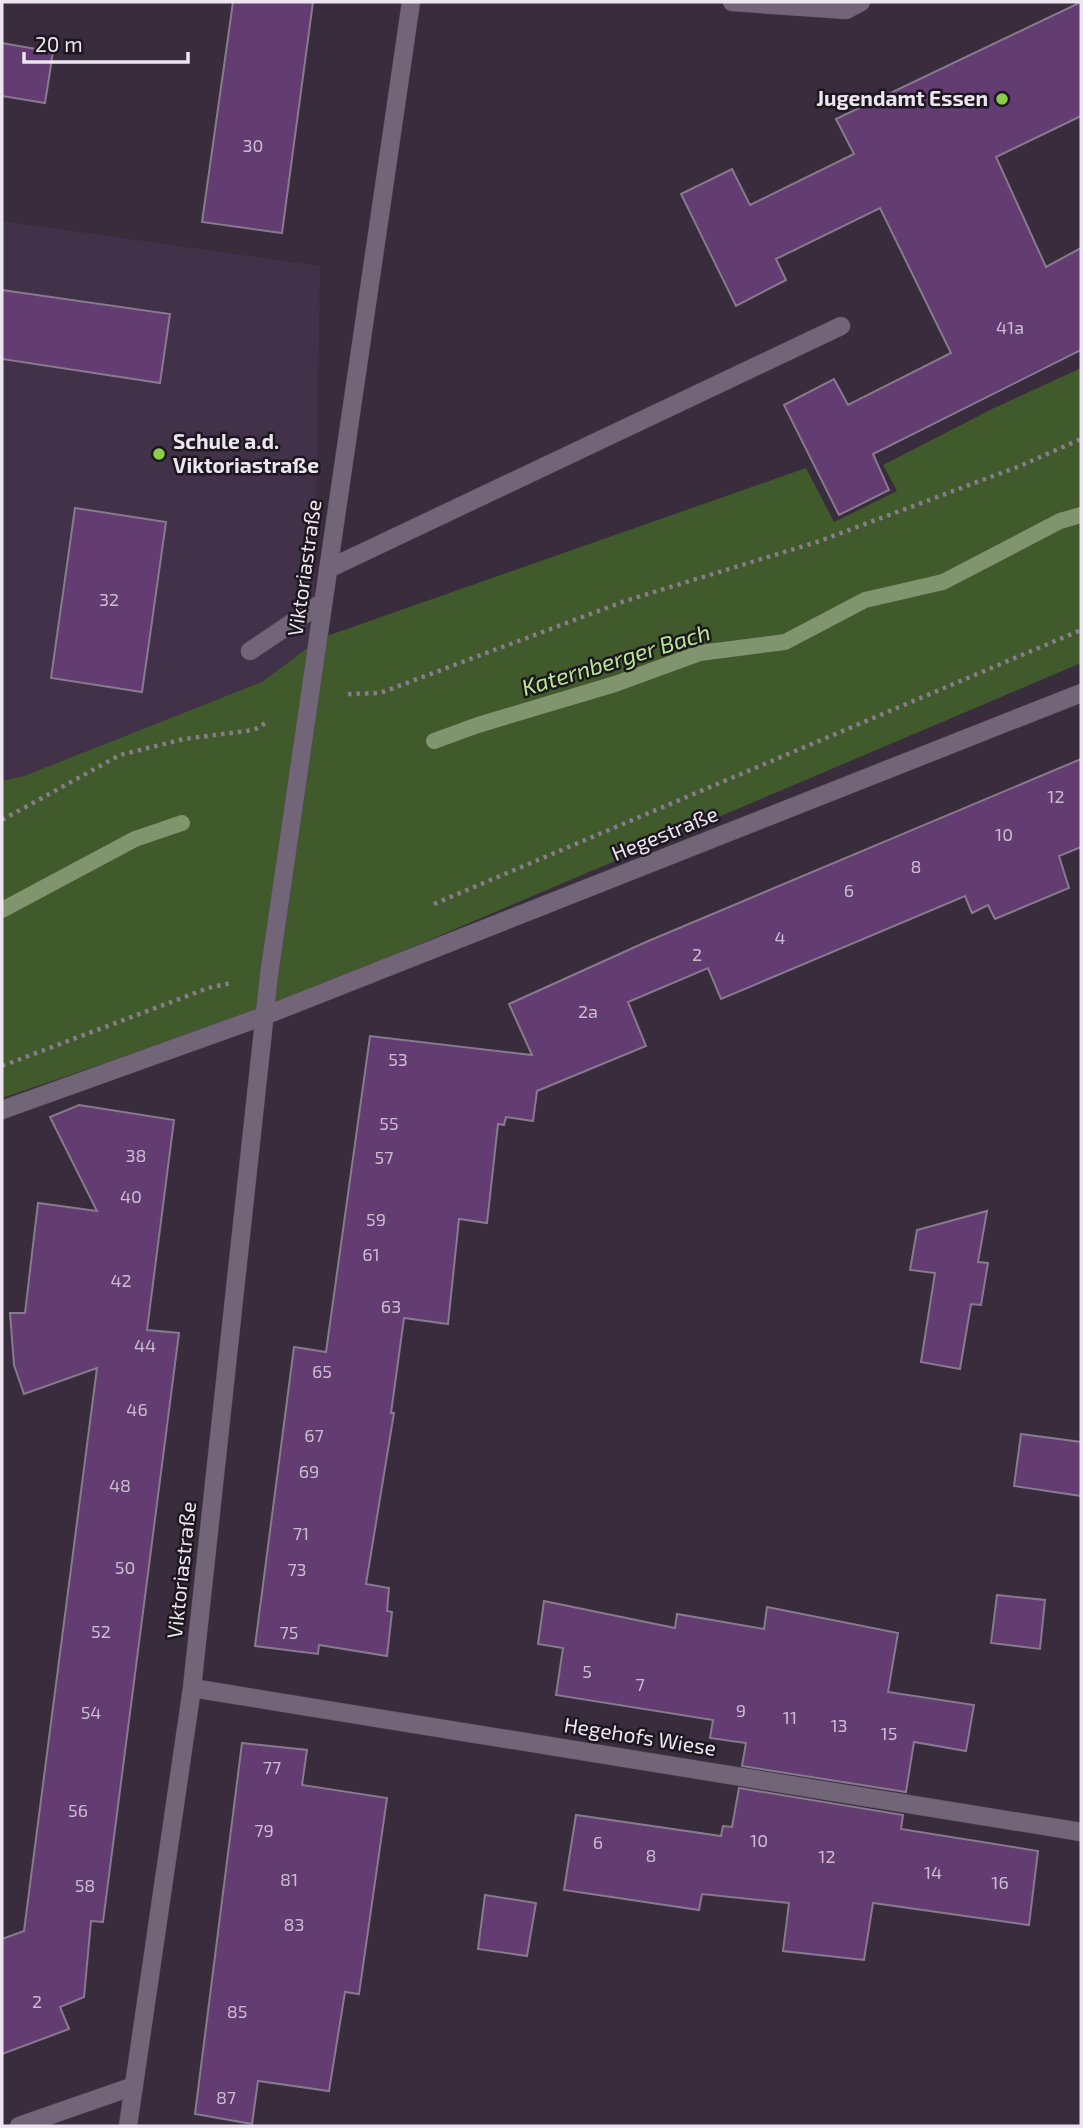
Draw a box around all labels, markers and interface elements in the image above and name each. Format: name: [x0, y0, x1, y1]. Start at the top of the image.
scale bar: [24, 21, 189, 65]
text: 20 m: [35, 31, 83, 56]
place label: Jugendamt Essen: [816, 85, 988, 110]
marker: Jugendamt Essen: [994, 91, 1010, 107]
house number: 30: [243, 134, 263, 156]
house number: 41a: [996, 316, 1024, 338]
place label: Schule a.d. Viktoriastraße: [173, 428, 319, 477]
marker: Schule a.d. Viktoriastraße: [151, 446, 167, 462]
street label: Viktoriastraße: [282, 498, 325, 638]
house number: 32: [99, 588, 119, 610]
water label: Katernberger Bach: [518, 617, 713, 701]
house number: 12: [1047, 785, 1065, 807]
street label: Hegestraße: [608, 800, 721, 865]
house number: 10: [995, 823, 1013, 845]
house number: 8: [911, 855, 921, 877]
house number: 6: [844, 879, 854, 901]
house number: 4: [774, 926, 786, 948]
house number: 2: [692, 943, 702, 965]
house number: 2a: [578, 1000, 598, 1022]
house number: 53: [388, 1048, 408, 1070]
house number: 55: [379, 1112, 399, 1134]
house number: 38: [126, 1144, 146, 1166]
house number: 57: [375, 1146, 393, 1168]
house number: 40: [120, 1185, 142, 1207]
house number: 59: [366, 1208, 386, 1230]
house number: 61: [362, 1243, 380, 1265]
house number: 42: [110, 1269, 132, 1291]
house number: 63: [381, 1295, 401, 1317]
house number: 44: [134, 1334, 156, 1356]
house number: 65: [312, 1360, 332, 1382]
house number: 46: [126, 1398, 148, 1420]
house number: 67: [304, 1424, 324, 1446]
house number: 69: [299, 1460, 319, 1482]
house number: 48: [109, 1474, 131, 1496]
street label: Viktoriastraße: [161, 1500, 200, 1640]
house number: 71: [293, 1522, 309, 1544]
house number: 50: [115, 1556, 135, 1578]
house number: 73: [287, 1558, 307, 1580]
house number: 52: [91, 1620, 111, 1642]
house number: 75: [280, 1621, 298, 1643]
house number: 5: [582, 1660, 592, 1682]
house number: 7: [635, 1673, 645, 1695]
house number: 9: [736, 1699, 746, 1721]
house number: 54: [81, 1701, 101, 1723]
house number: 11: [783, 1706, 797, 1728]
street label: Hegehofs Wiese: [562, 1711, 718, 1760]
house number: 13: [830, 1714, 848, 1736]
house number: 15: [881, 1722, 897, 1744]
house number: 77: [263, 1756, 281, 1778]
house number: 56: [68, 1799, 88, 1821]
house number: 79: [254, 1819, 274, 1841]
house number: 10: [750, 1829, 768, 1851]
house number: 6: [593, 1831, 603, 1853]
house number: 8: [646, 1844, 656, 1866]
house number: 12: [818, 1845, 836, 1867]
house number: 14: [924, 1861, 942, 1883]
house number: 81: [280, 1868, 298, 1890]
house number: 16: [991, 1871, 1009, 1893]
house number: 58: [75, 1874, 95, 1896]
house number: 83: [284, 1913, 304, 1935]
house number: 2: [32, 1990, 42, 2012]
house number: 85: [227, 2000, 247, 2022]
house number: 87: [216, 2086, 236, 2108]

